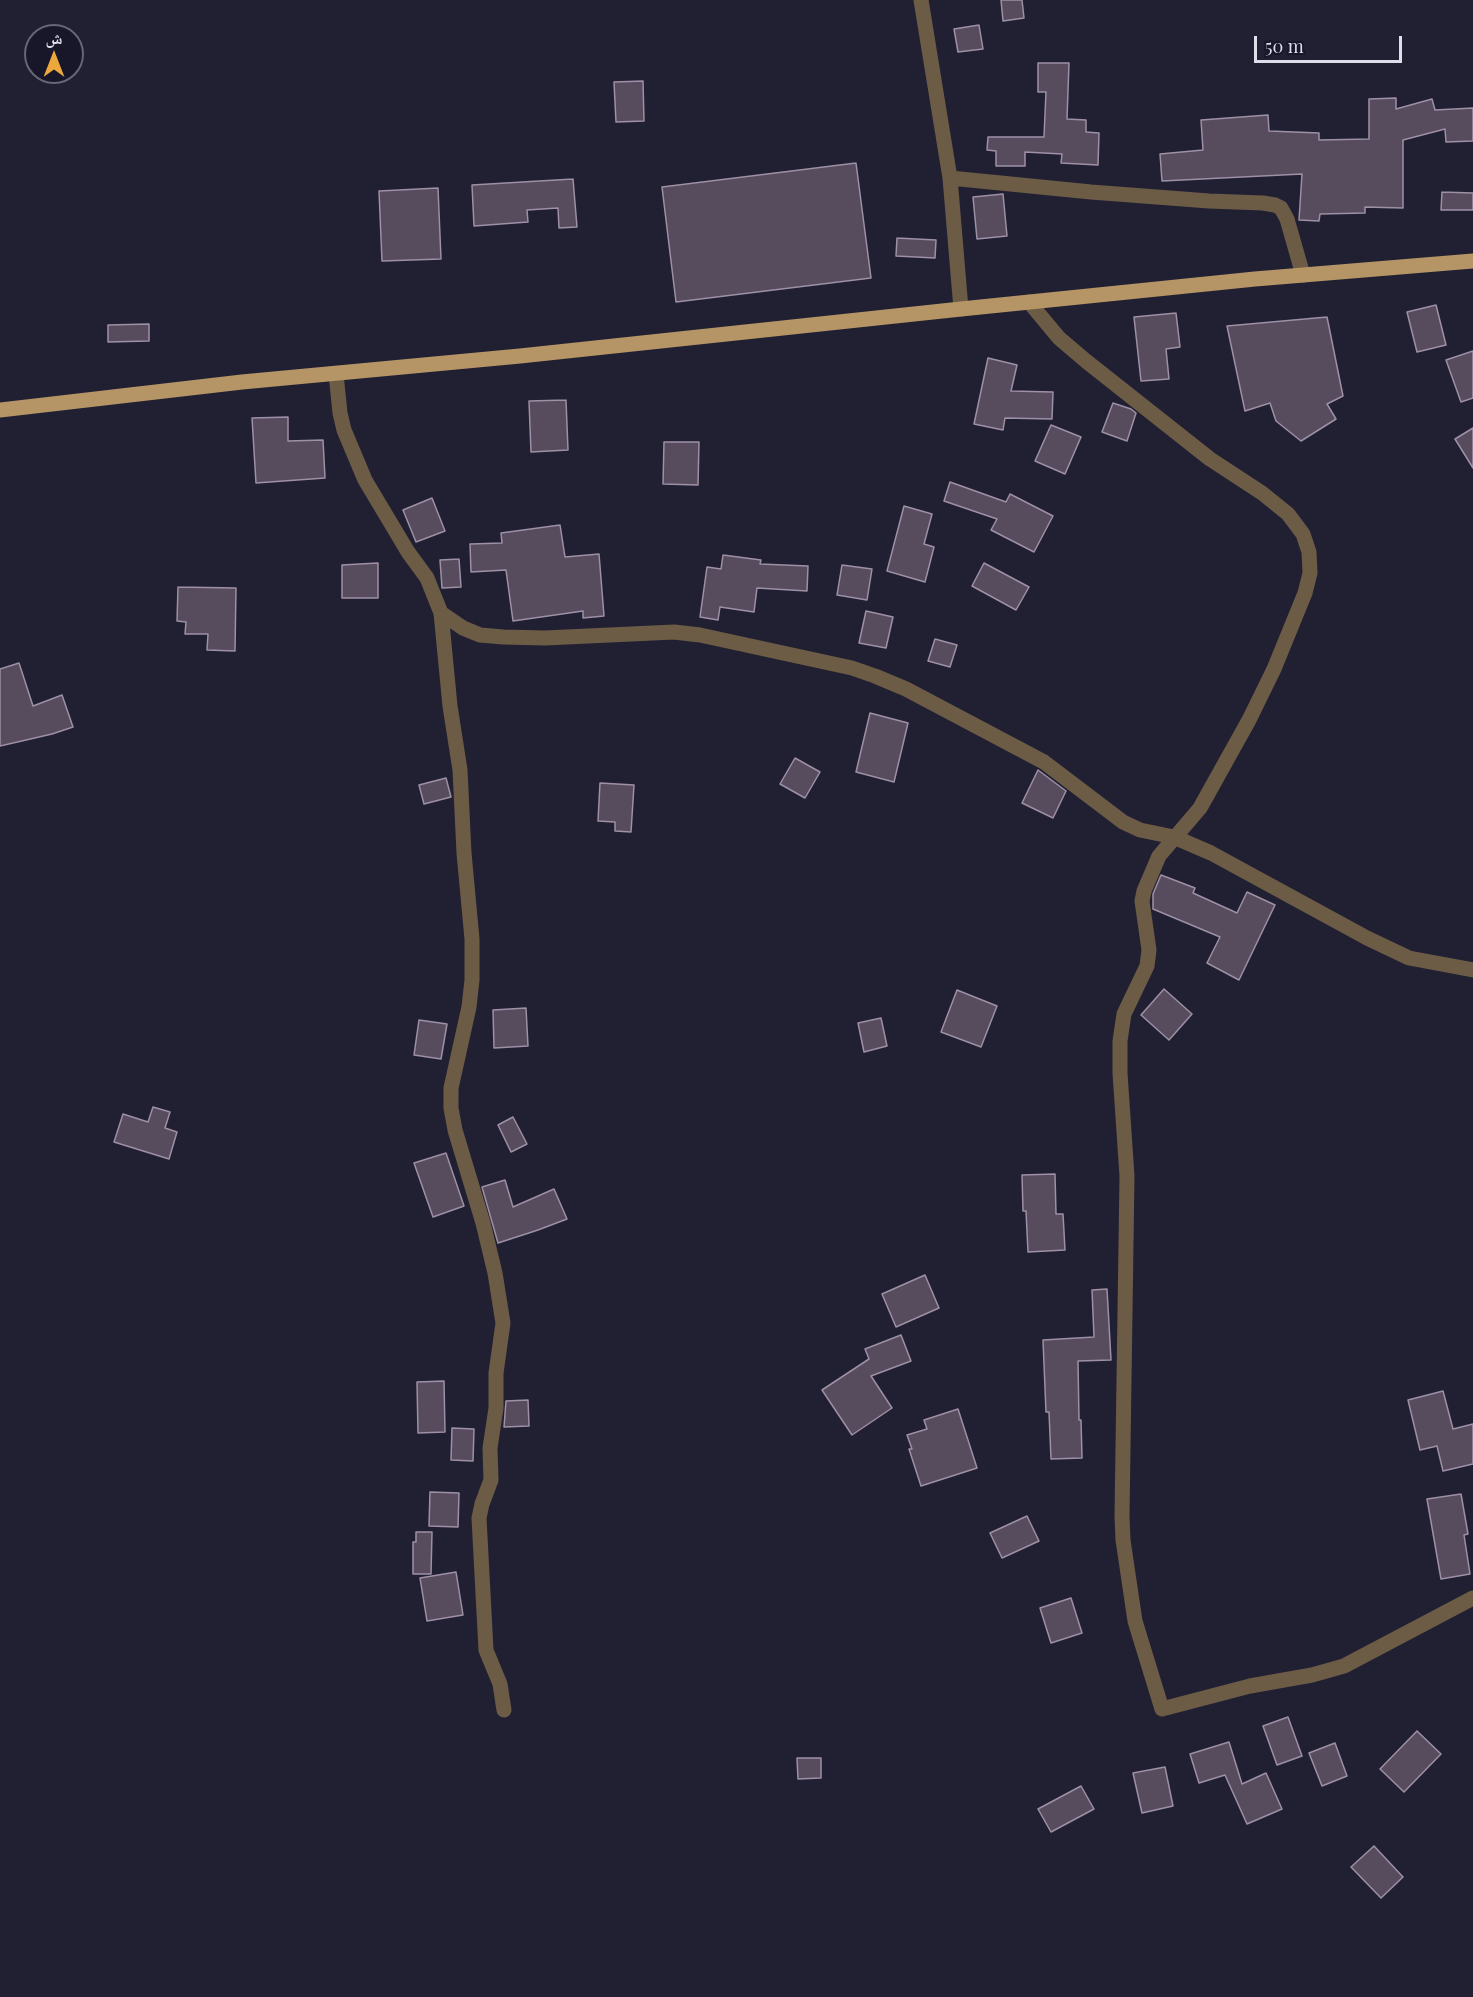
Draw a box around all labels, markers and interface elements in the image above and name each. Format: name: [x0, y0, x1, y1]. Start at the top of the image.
north arrow: [24, 24, 84, 84]
scale bar: [1257, 24, 1406, 62]
text: ش: [46, 27, 62, 48]
text: 50 m: [1265, 34, 1304, 58]

